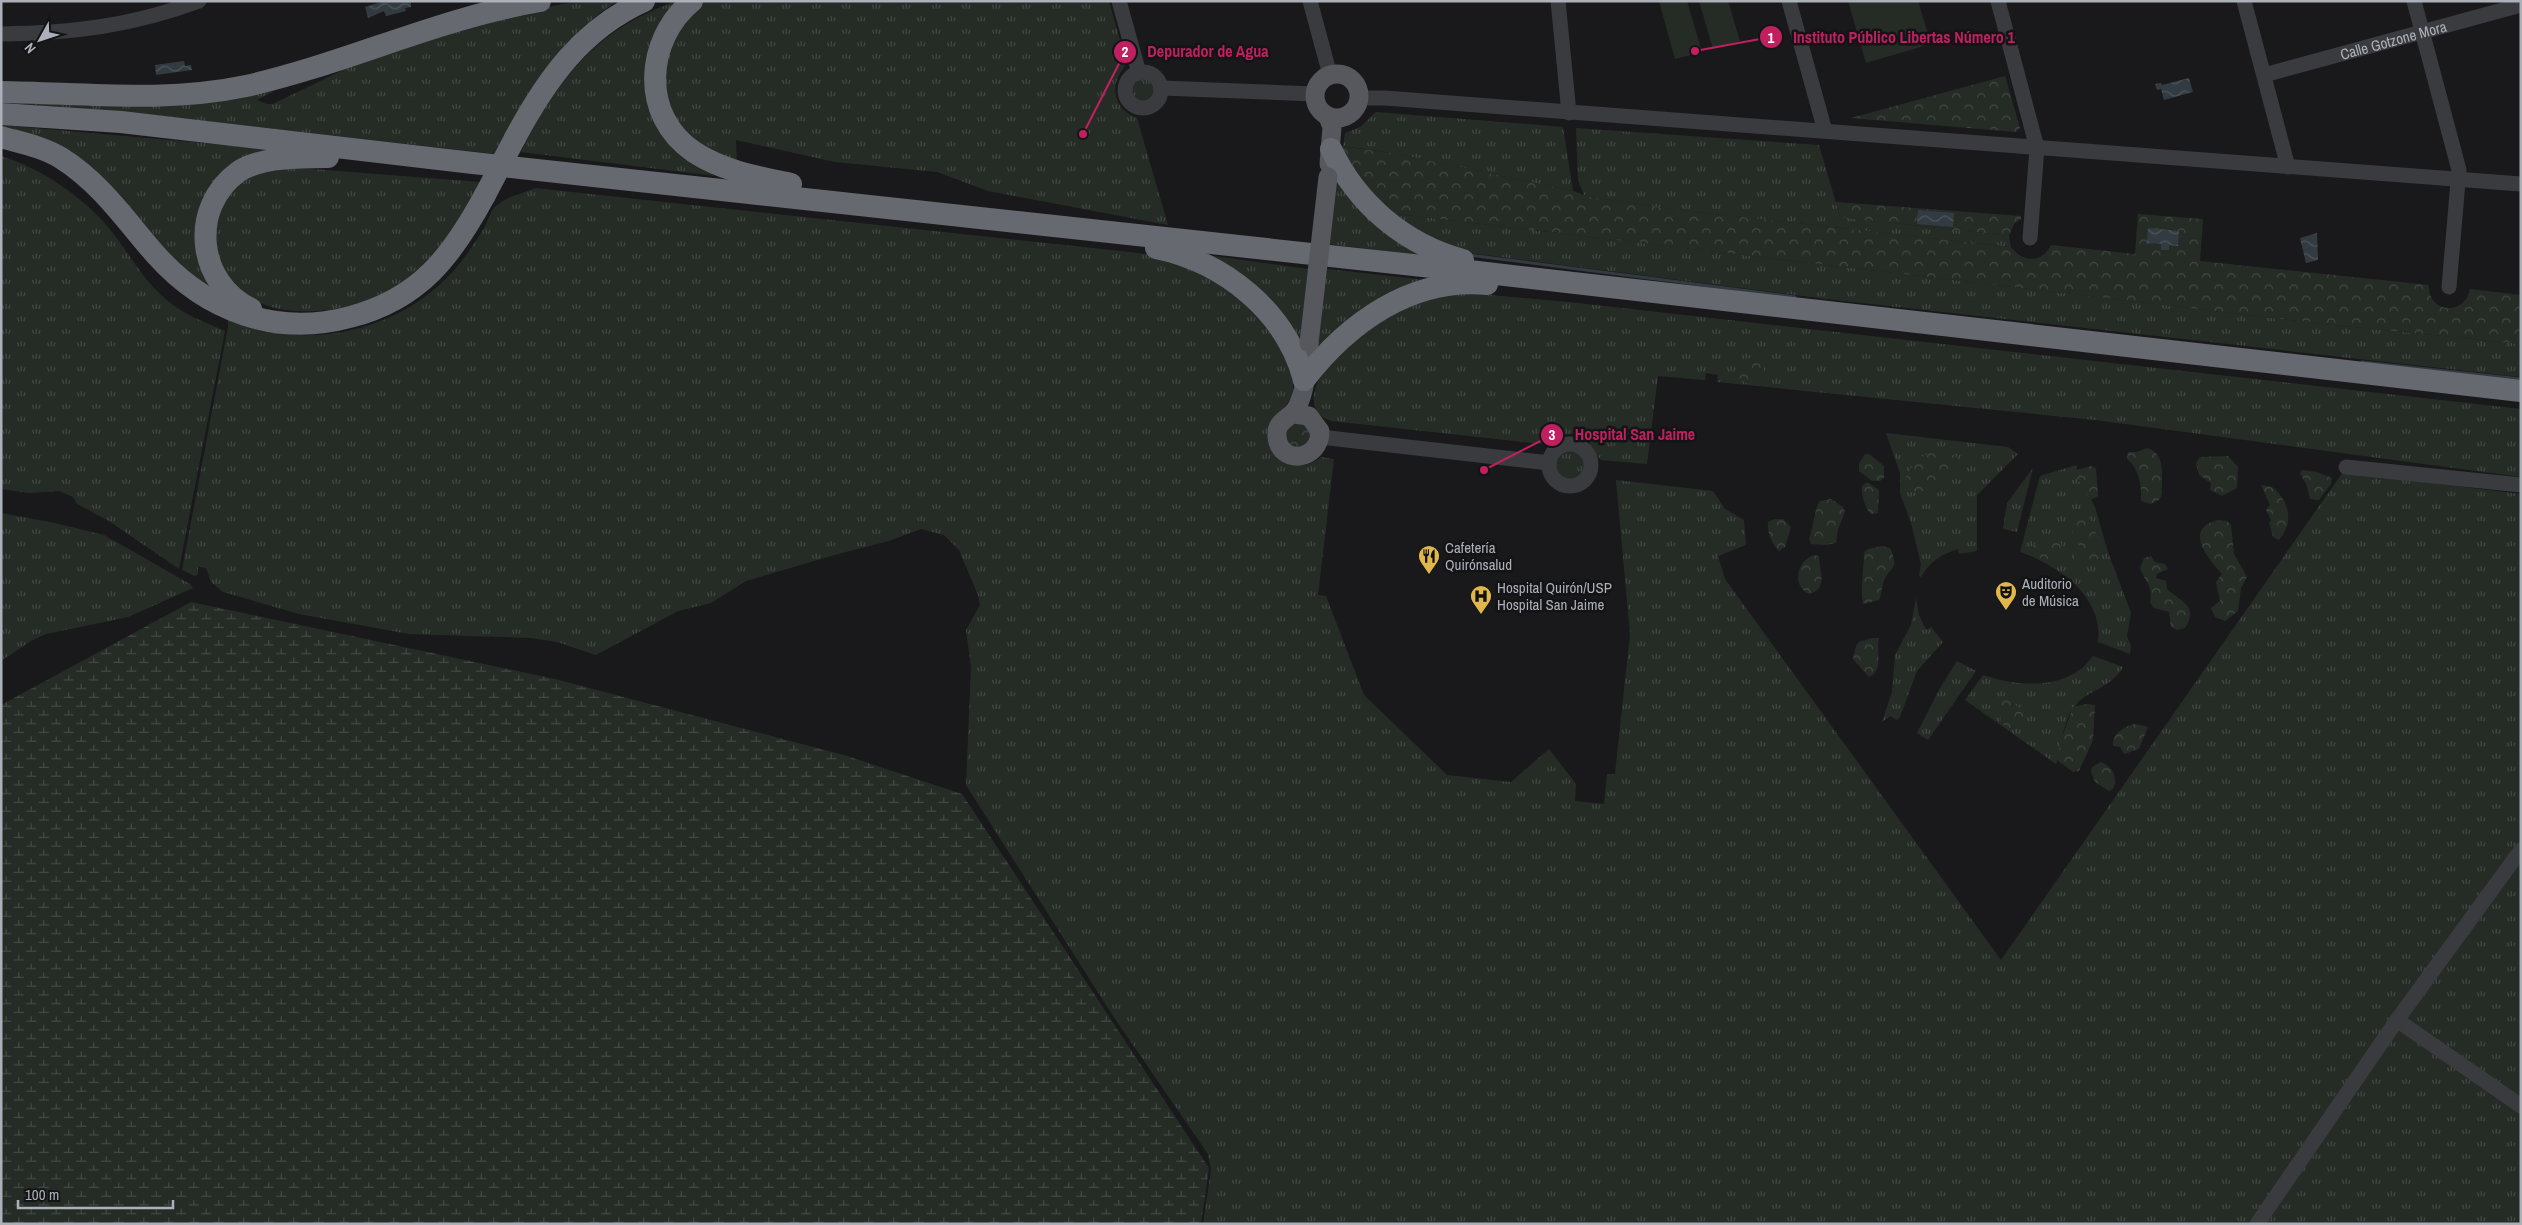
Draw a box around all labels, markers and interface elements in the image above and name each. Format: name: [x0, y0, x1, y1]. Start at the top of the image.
north arrow: [15, 15, 65, 65]
street label: Calle Gotzone Mora: [2338, 15, 2449, 64]
callout: Instituto Público Libertas Número 1: [1758, 22, 2025, 53]
text: Instituto Público Libertas Número 1: [1793, 26, 2016, 48]
text: 1: [1768, 27, 1775, 48]
callout: Depurador de Agua: [1112, 36, 1279, 67]
text: N: [20, 39, 40, 57]
text: Depurador de Agua: [1147, 40, 1269, 62]
text: 2: [1122, 41, 1129, 62]
callout: Hospital San Jaime: [1539, 419, 1705, 450]
text: Hospital San Jaime: [1575, 423, 1695, 445]
text: 3: [1549, 424, 1556, 445]
place label: Cafetería Quirónsalud: [1445, 537, 1512, 575]
restaurant icon: Cafetería Quirónsalud: [1417, 544, 1441, 575]
place label: Auditorio de Música: [2021, 573, 2079, 611]
place label: Hospital Quirón/USP Hospital San Jaime: [1497, 577, 1612, 615]
theatre icon: Auditorio de Música: [1994, 580, 2018, 611]
hospital icon: Hospital Quirón/USP Hospital San Jaime: [1469, 584, 1493, 615]
scale bar: [18, 1178, 172, 1210]
text: 100 m: [25, 1184, 59, 1205]

